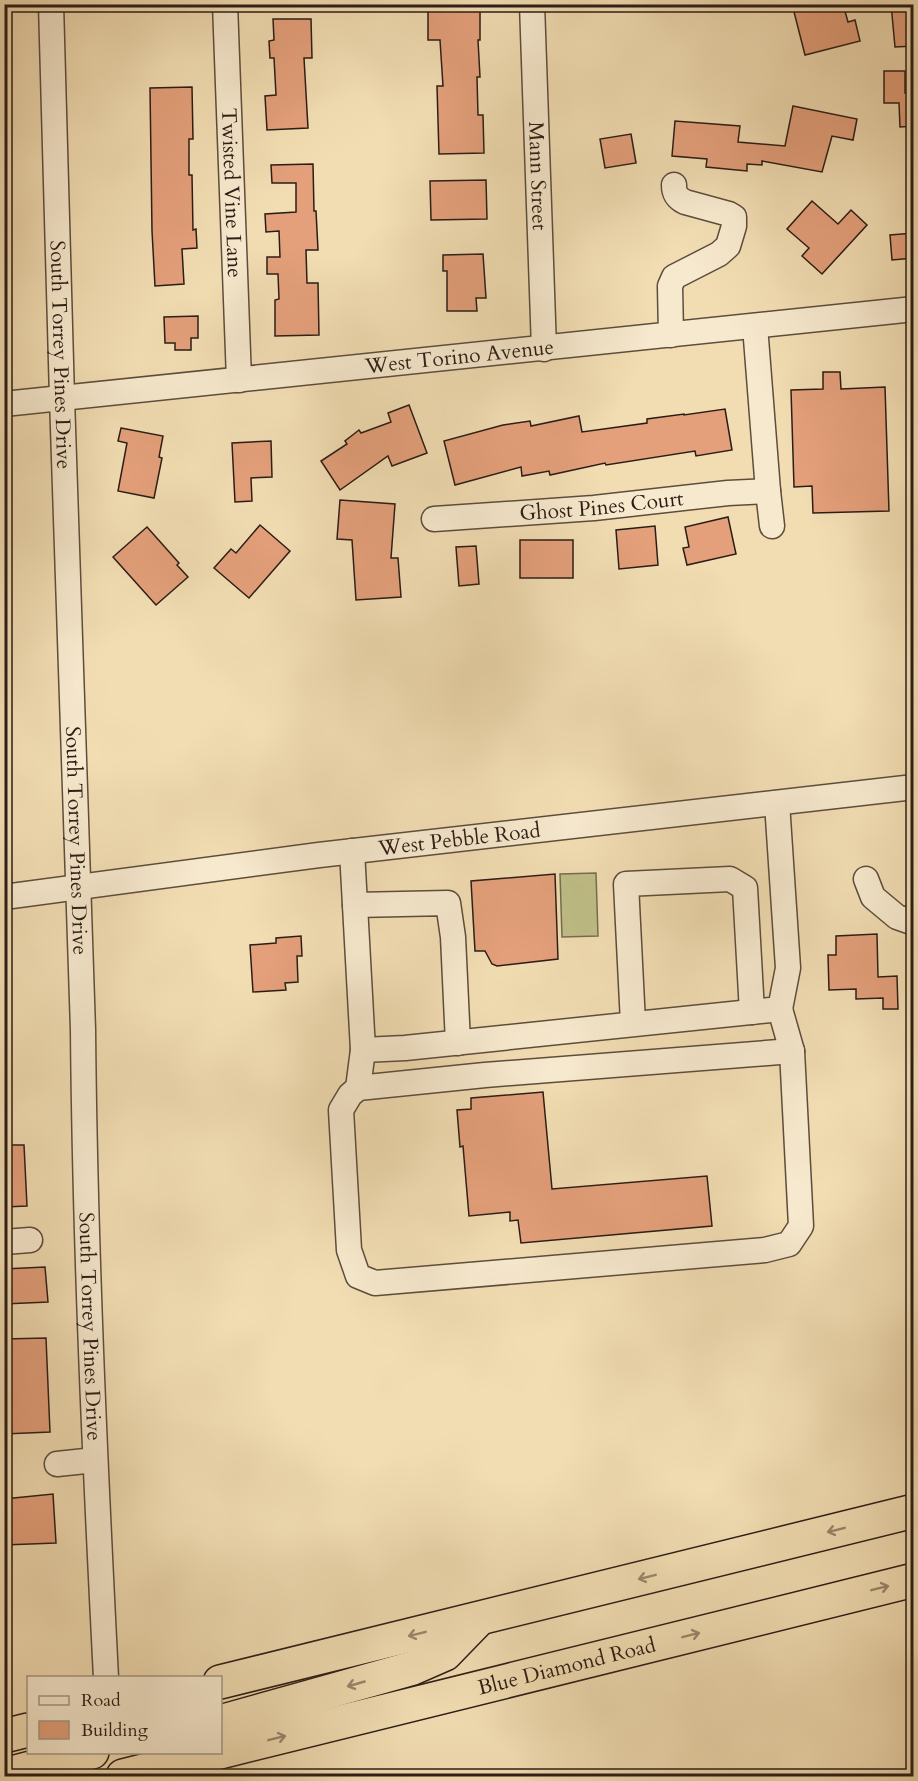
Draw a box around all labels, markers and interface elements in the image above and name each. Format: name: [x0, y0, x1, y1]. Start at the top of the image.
street label: Twisted Vine Lane: [214, 107, 250, 278]
street label: Mann Street: [522, 121, 554, 231]
street label: South Torrey Pines Drive: [43, 240, 79, 470]
street label: West Torino Avenue: [363, 332, 555, 381]
street label: Ghost Pines Court: [519, 484, 685, 528]
street label: South Torrey Pines Drive: [58, 726, 95, 955]
street label: West Pebble Road: [376, 815, 542, 863]
street label: South Torrey Pines Drive: [72, 1212, 109, 1441]
one-way arrow: [827, 1525, 846, 1537]
one-way arrow: [638, 1572, 657, 1584]
one-way arrow: [870, 1582, 889, 1594]
one-way arrow: [408, 1629, 427, 1641]
one-way arrow: [681, 1629, 700, 1641]
street label: Blue Diamond Road: [474, 1630, 659, 1702]
legend: [27, 1676, 222, 1754]
one-way arrow: [347, 1679, 366, 1690]
text: Road: [81, 1688, 121, 1713]
text: Building: [81, 1718, 149, 1743]
one-way arrow: [267, 1732, 286, 1743]

